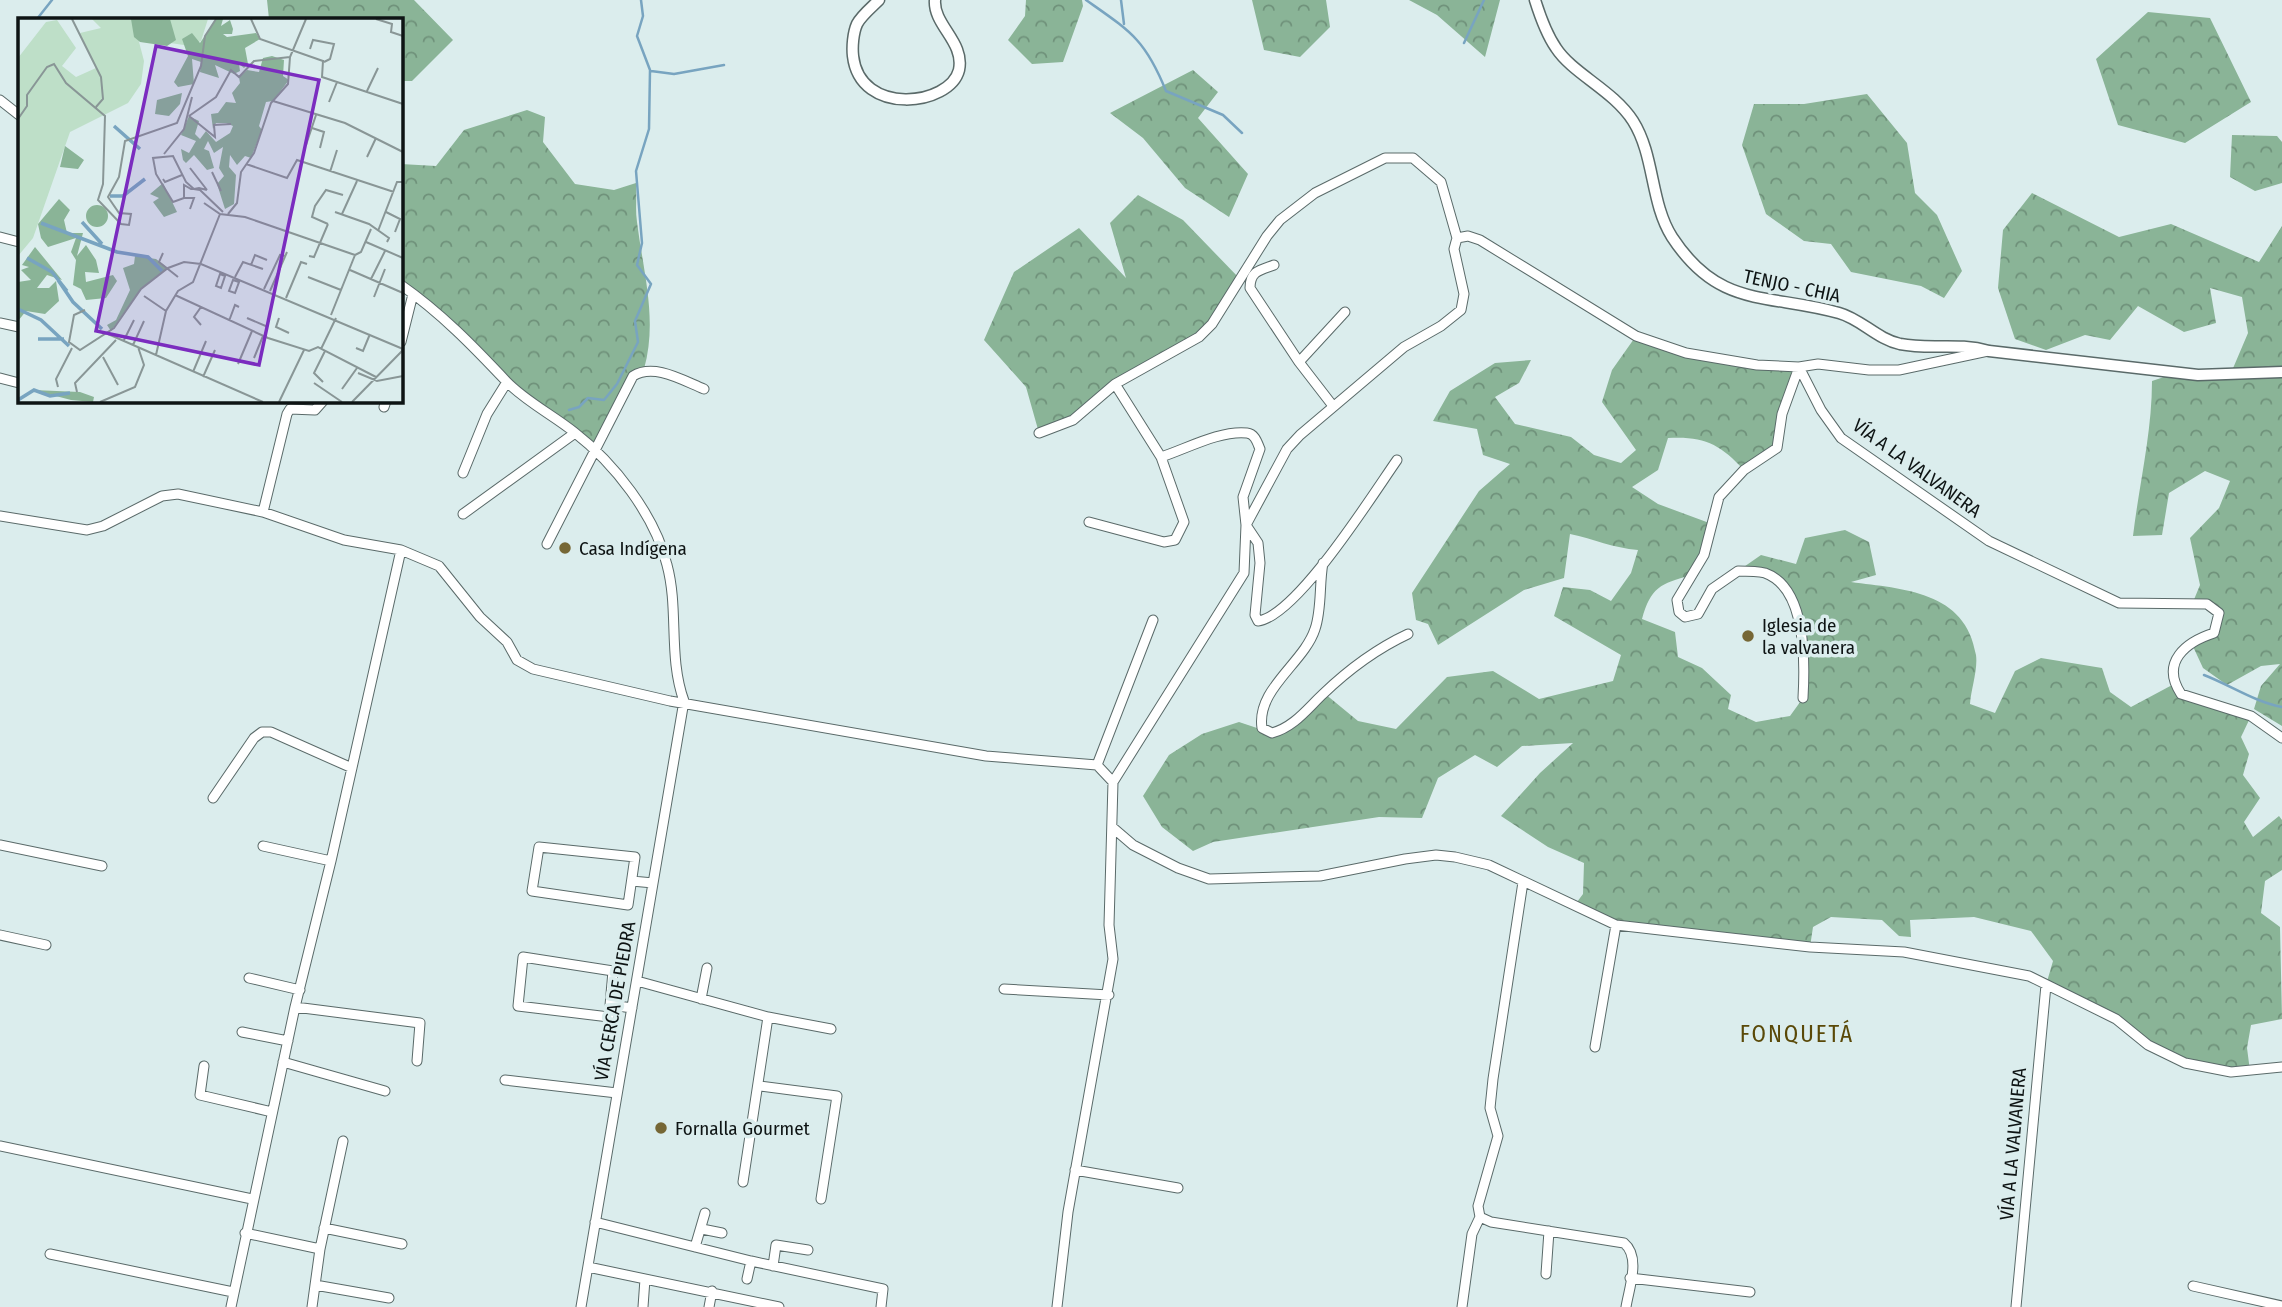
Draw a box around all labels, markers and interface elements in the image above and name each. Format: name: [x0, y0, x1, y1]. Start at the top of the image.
inset map: [18, 18, 402, 402]
street label: TENJO - CHIA: [1741, 265, 1843, 307]
street label: VÍA A LA VALVANERA: [1848, 414, 1986, 522]
place label: Casa Indígena: [579, 537, 687, 560]
marker: Casa Indígena: [557, 540, 573, 556]
place label: Iglesia de la valvanera: [1762, 614, 1855, 659]
marker: Iglesia de la valvanera: [1740, 628, 1756, 644]
street label: VÍA CERCA DE PIEDRA: [590, 919, 640, 1083]
district label: FONQUETÁ: [1740, 1019, 1854, 1048]
street label: VÍA A LA VALVANERA: [1995, 1067, 2031, 1221]
place label: Fornalla Gourmet: [675, 1117, 811, 1140]
marker: Fornalla Gourmet: [653, 1120, 669, 1136]

